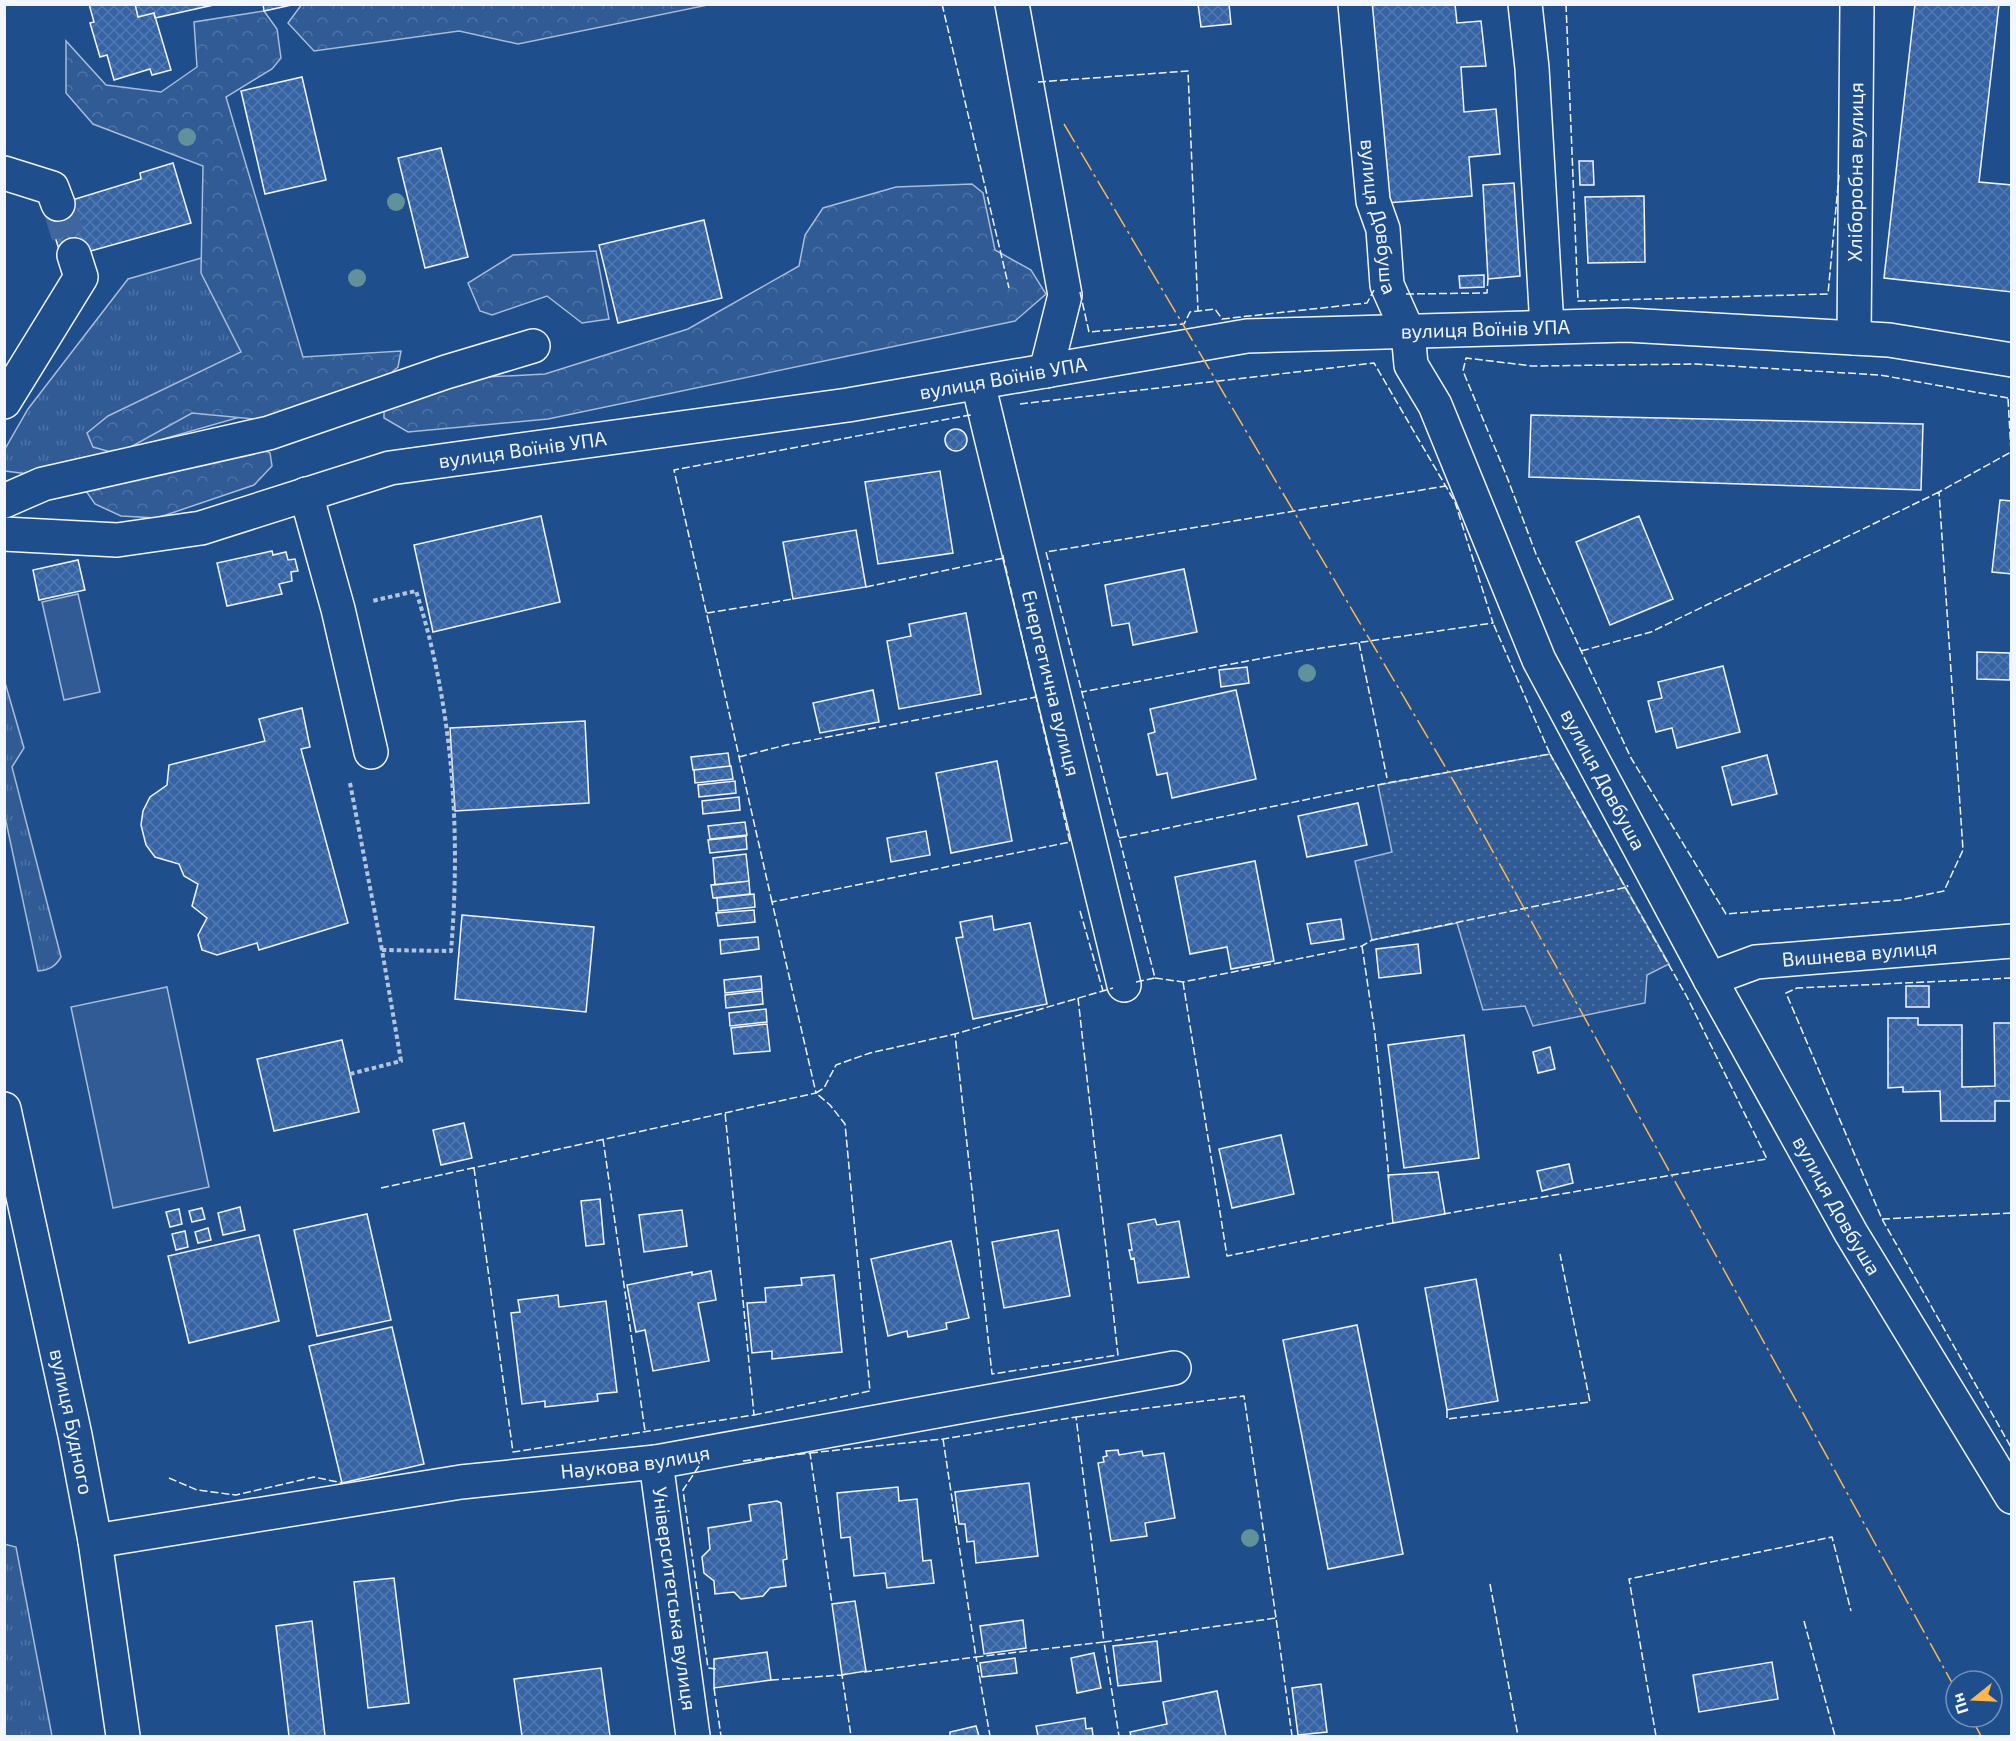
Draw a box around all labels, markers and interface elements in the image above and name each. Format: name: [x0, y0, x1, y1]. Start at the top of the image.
street label: Хліборобна вулиця: [1842, 82, 1868, 262]
street label: вулиця Довбуша: [1356, 138, 1402, 297]
street label: вулиця Воїнів УПА: [1400, 314, 1571, 343]
street label: вулиця Воїнів УПА: [917, 351, 1089, 403]
street label: вулиця Воїнів УПА: [437, 425, 608, 472]
street label: Енергетична вулиця: [1018, 587, 1086, 779]
street label: вулиця Довбуша: [1556, 704, 1652, 854]
street label: Вишнева вулиця: [1781, 934, 1938, 971]
street label: вулиця Довбуша: [1788, 1131, 1887, 1279]
street label: вулиця Будного: [46, 1347, 99, 1496]
street label: Наукова вулиця: [559, 1439, 712, 1483]
street label: Університетська вулиця: [648, 1485, 702, 1712]
north arrow: [1944, 1669, 2004, 1729]
text: Пн: [1947, 1691, 1972, 1717]

